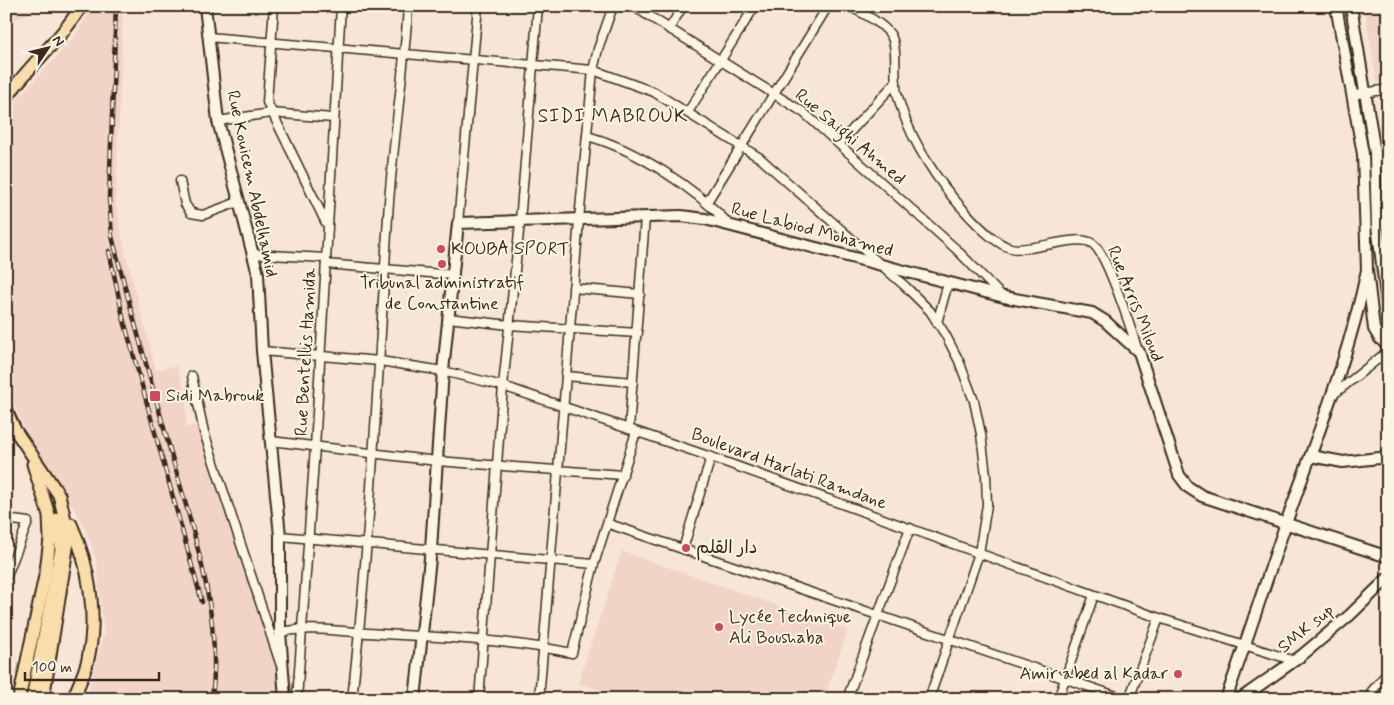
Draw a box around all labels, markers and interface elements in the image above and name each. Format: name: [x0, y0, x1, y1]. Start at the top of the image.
north arrow: [22, 22, 72, 72]
text: N: [48, 32, 68, 50]
street label: Rue Saighi Ahmed: [788, 83, 911, 192]
street label: Rue Kouicem Abdelhamid: [220, 88, 284, 280]
district label: SIDI MABROUK: [538, 104, 688, 129]
street label: Rue Labiod Mohamed: [728, 197, 896, 263]
place label: KOUBA SPORT: [451, 237, 569, 261]
street label: Rue Arris Miloud: [1101, 242, 1169, 366]
marker: KOUBA SPORT: [435, 243, 447, 255]
marker: Tribunal administratif de Constantine: [436, 258, 448, 270]
street label: Rue Bentellis Hamida: [290, 267, 322, 437]
place label: Tribunal administratif de Constantine: [360, 271, 524, 316]
place label: Sidi Mabrouk: [166, 384, 264, 408]
marker: Sidi Mabrouk: [148, 389, 162, 403]
street label: Boulevard Harlati Ramdane: [688, 422, 890, 516]
place label: دار القلم: [696, 536, 758, 561]
marker: دار القلم: [680, 542, 692, 554]
street label: SMK sup: [1273, 599, 1339, 659]
place label: Lycée Technique Ali Boushaba: [729, 605, 851, 650]
marker: Lycée Technique Ali Boushaba: [713, 621, 725, 633]
scale bar: [25, 650, 159, 682]
text: 100 m: [32, 658, 72, 678]
place label: Amir abed al Kadar: [1019, 662, 1169, 686]
marker: Amir abed al Kadar: [1172, 668, 1184, 680]

